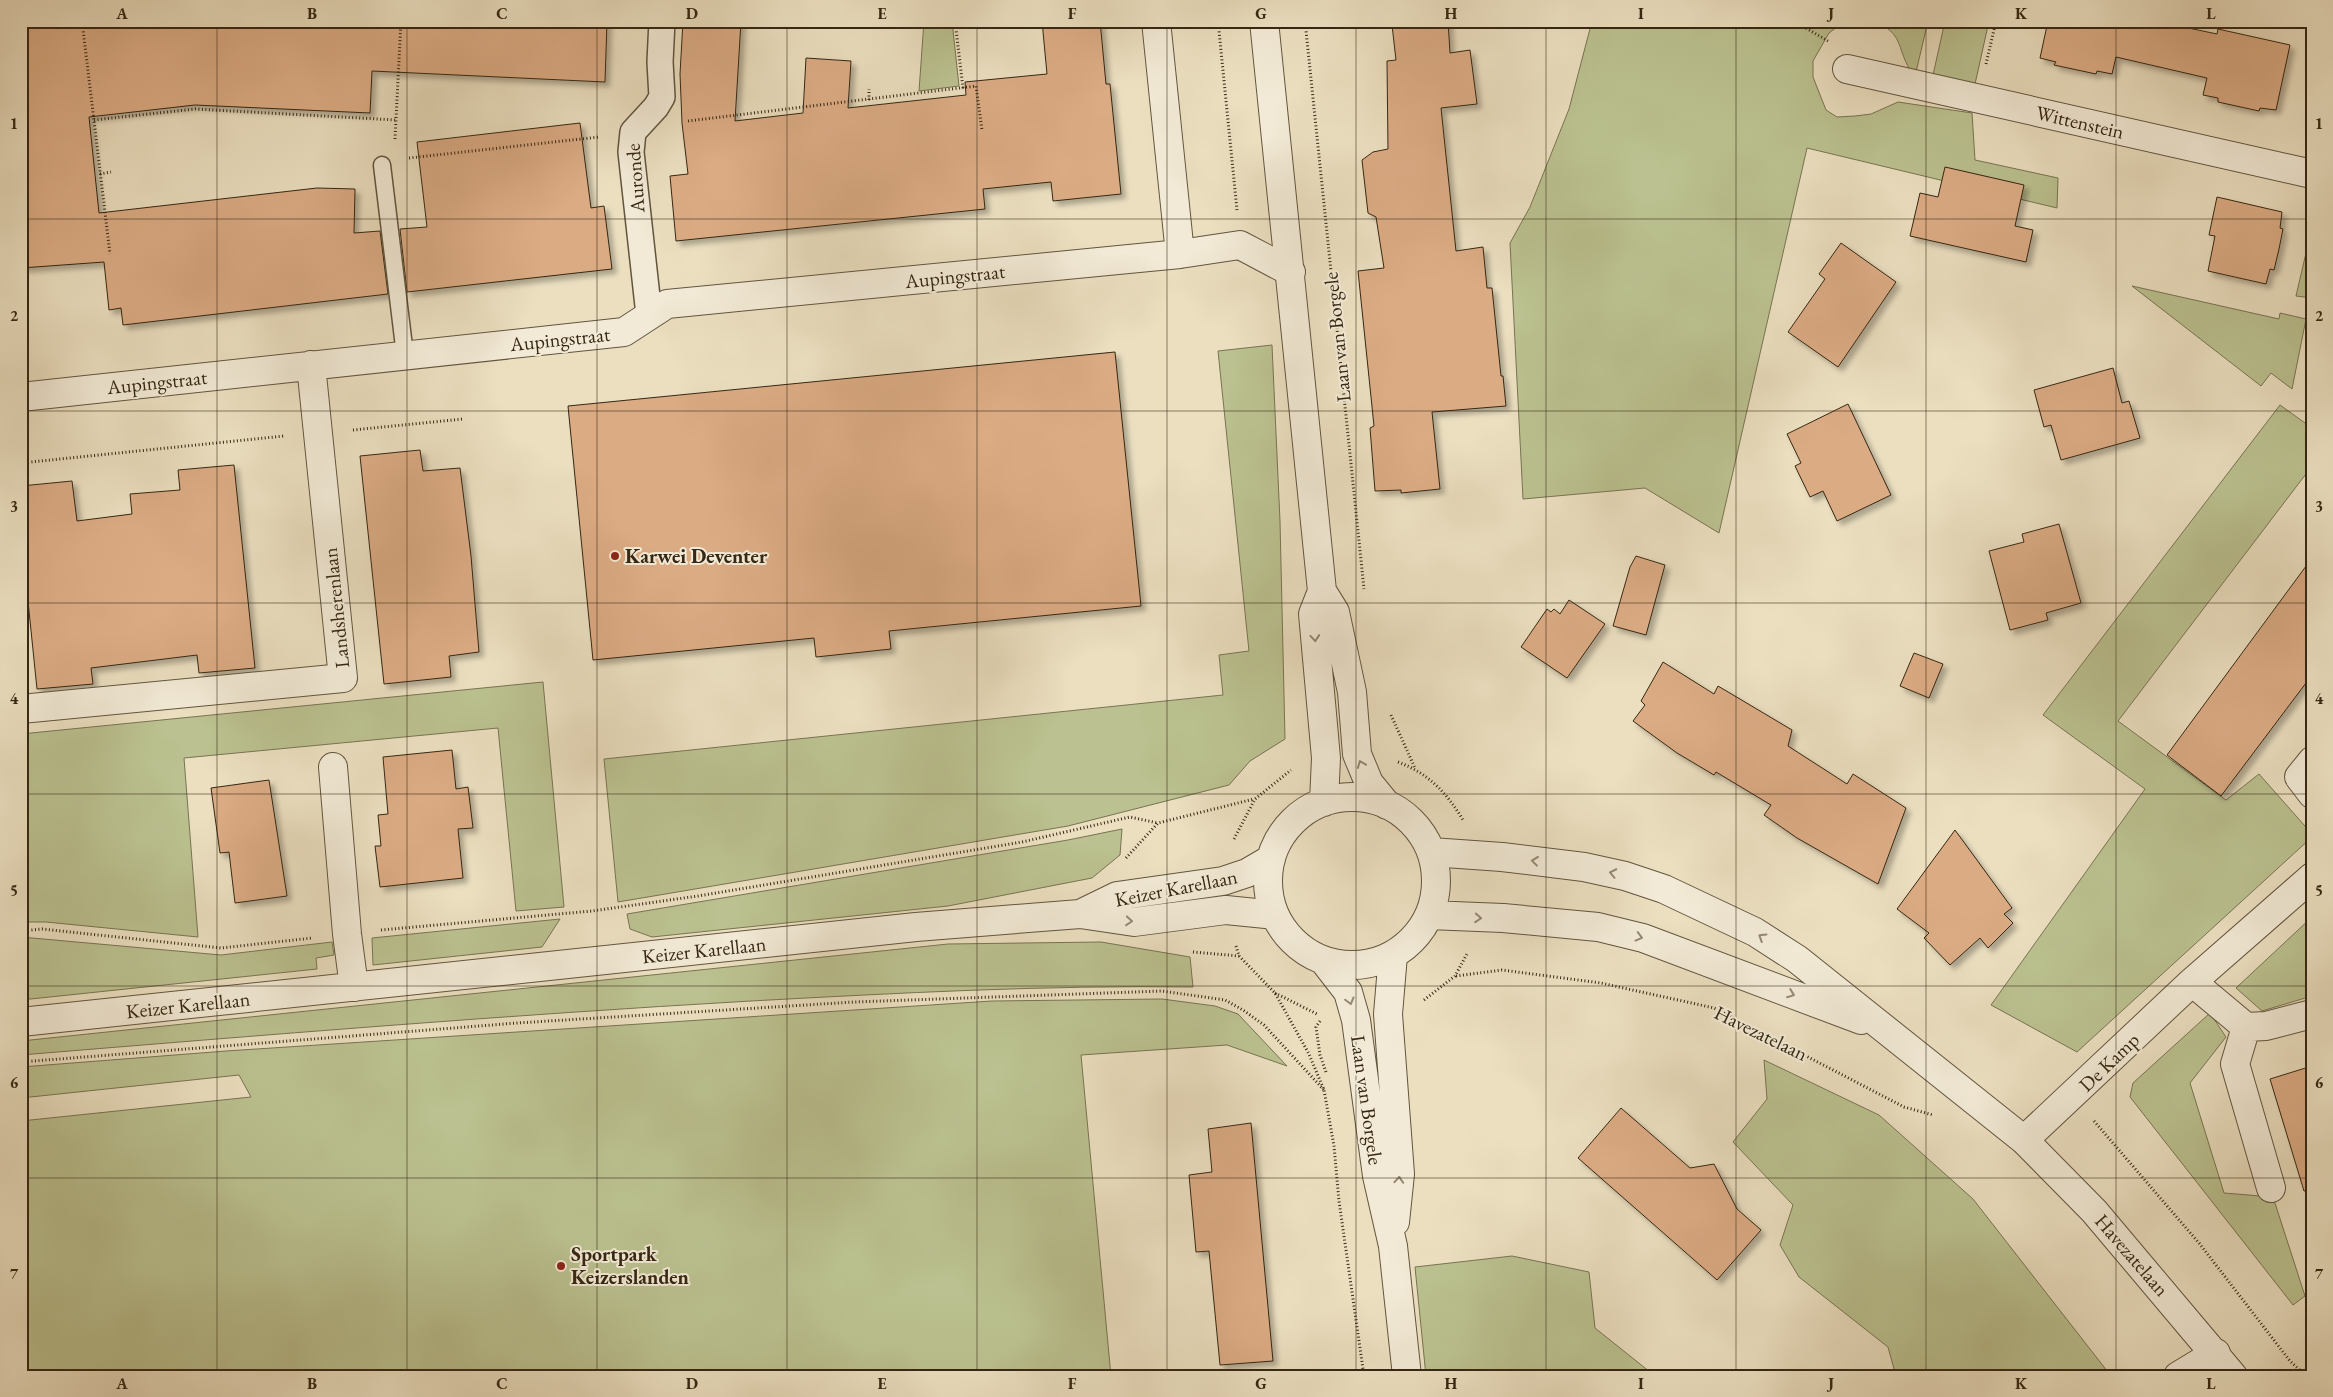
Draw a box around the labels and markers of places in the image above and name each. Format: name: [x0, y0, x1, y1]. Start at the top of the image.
place label: Karwei Deventer: [625, 543, 768, 569]
marker: Karwei Deventer: [609, 550, 621, 562]
place label: Sportpark Keizerslanden: [571, 1241, 689, 1290]
marker: Sportpark Keizerslanden: [555, 1260, 567, 1272]

